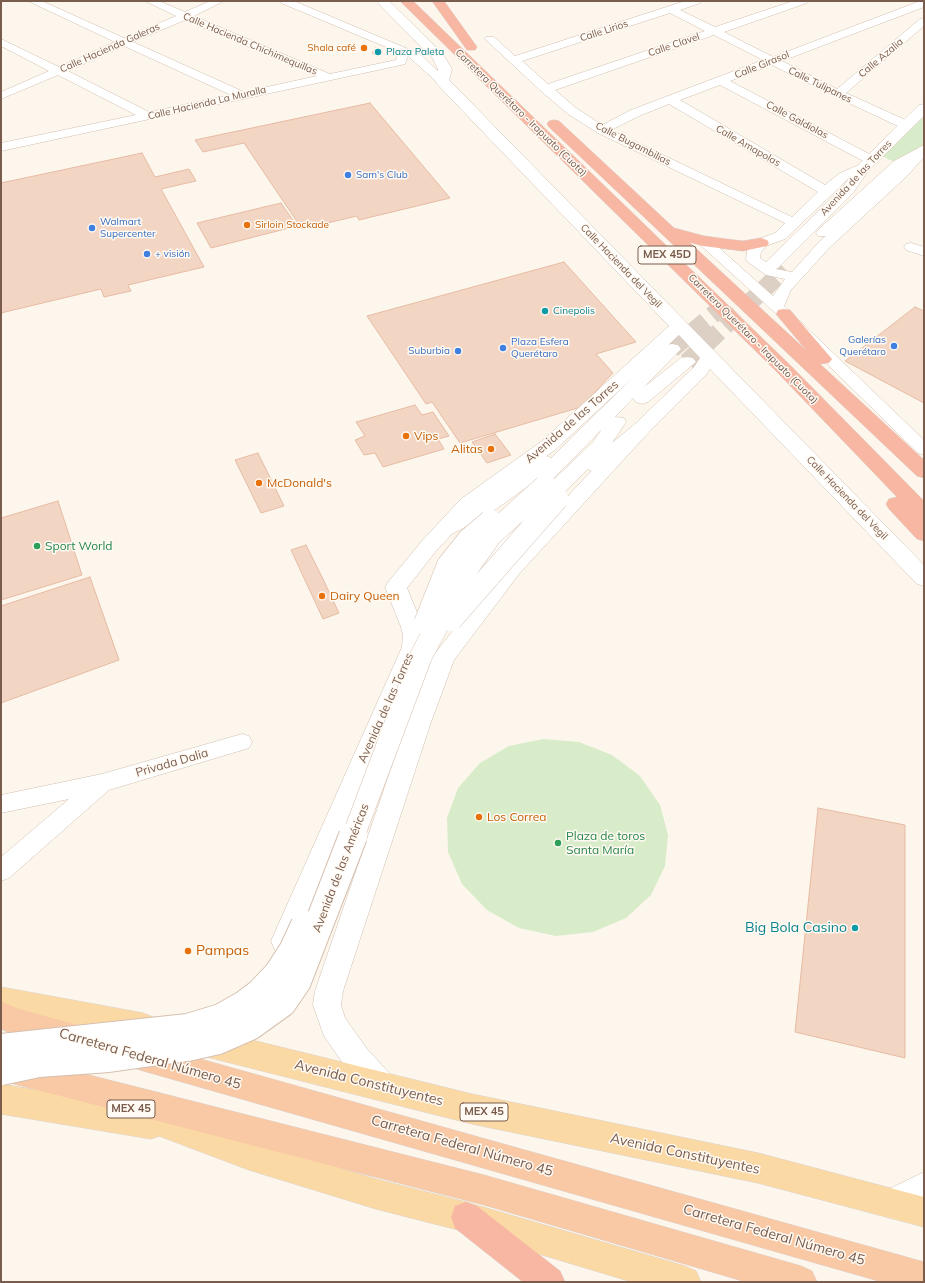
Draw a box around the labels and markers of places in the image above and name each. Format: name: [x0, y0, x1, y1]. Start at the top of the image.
place label: Shala café: [307, 42, 356, 54]
marker: Shala café: [359, 43, 369, 53]
place label: Plaza Paleta: [386, 46, 444, 58]
marker: Plaza Paleta: [373, 47, 383, 57]
place label: Sam's Club: [356, 169, 408, 181]
marker: Sam's Club: [343, 170, 353, 180]
place label: Walmart Supercenter: [100, 216, 156, 240]
place label: Sirloin Stockade: [255, 219, 329, 231]
marker: Sirloin Stockade: [242, 220, 252, 230]
marker: Walmart Supercenter: [87, 223, 97, 233]
place label: + visión: [155, 248, 190, 260]
marker: + visión: [142, 249, 152, 259]
place label: Cinepolis: [553, 305, 595, 317]
marker: Cinepolis: [540, 306, 550, 316]
place label: Galerías Querétaro: [839, 334, 886, 358]
place label: Plaza Esfera Querétaro: [511, 336, 569, 360]
marker: Galerías Querétaro: [889, 341, 899, 351]
marker: Plaza Esfera Querétaro: [498, 343, 508, 353]
place label: Suburbia: [408, 345, 450, 357]
marker: Suburbia: [453, 346, 463, 356]
place label: Vips: [414, 429, 438, 443]
marker: Vips: [401, 431, 411, 441]
place label: Alitas: [451, 442, 483, 456]
marker: Alitas: [486, 444, 496, 454]
place label: McDonald's: [267, 476, 332, 490]
marker: McDonald's: [254, 478, 264, 488]
place label: Sport World: [45, 539, 112, 553]
marker: Sport World: [32, 541, 42, 551]
place label: Dairy Queen: [330, 589, 400, 603]
marker: Dairy Queen: [317, 591, 327, 601]
place label: Los Correa: [487, 810, 546, 824]
marker: Los Correa: [474, 812, 484, 822]
place label: Plaza de toros Santa María: [566, 829, 645, 857]
marker: Plaza de toros Santa María: [553, 838, 563, 848]
place label: Big Bola Casino: [745, 920, 847, 936]
marker: Big Bola Casino: [850, 923, 860, 933]
place label: Pampas: [196, 943, 249, 959]
marker: Pampas: [183, 946, 193, 956]

